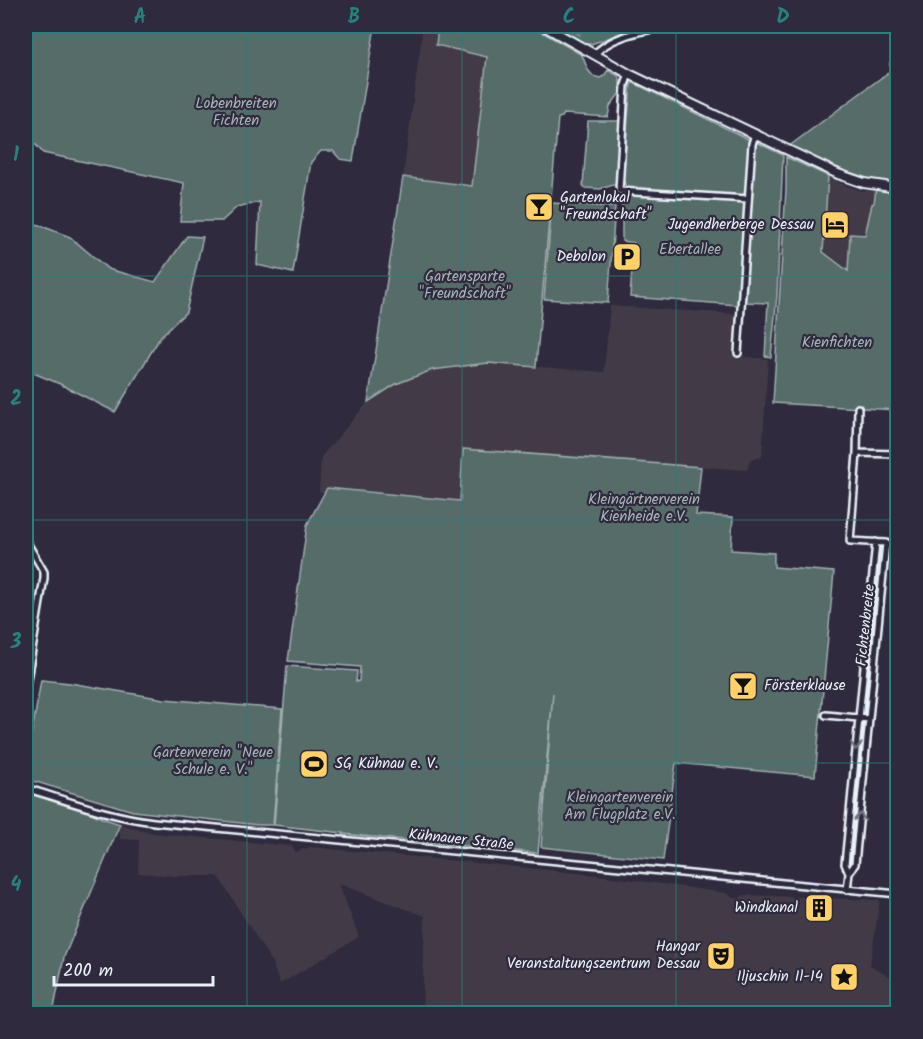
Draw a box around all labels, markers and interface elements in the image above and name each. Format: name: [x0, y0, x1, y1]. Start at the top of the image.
text: A: [134, 2, 146, 34]
text: B: [348, 2, 360, 34]
text: C: [563, 2, 575, 34]
text: D: [776, 2, 790, 34]
park label: Lobenbreiten Fichten: [195, 92, 277, 133]
text: 1: [13, 140, 19, 172]
place label: Gartenlokal "Freundschaft": [560, 186, 652, 227]
bar icon: Gartenlokal "Freundschaft": [523, 191, 555, 223]
hotel icon: Jugendherberge Dessau: [819, 209, 851, 241]
place label: Jugendherberge Dessau: [668, 213, 814, 237]
park label: Ebertallee: [659, 238, 721, 262]
parking icon: Debolon: [611, 241, 643, 273]
place label: Debolon: [556, 245, 606, 269]
park label: Gartensparte "Freundschaft": [419, 265, 511, 306]
park label: Kienfichten: [802, 331, 872, 355]
text: 2: [10, 384, 22, 416]
park label: Kleingärtnerverein Kienheide e.V.: [588, 488, 700, 529]
street label: Fichtenbreite: [850, 583, 882, 667]
text: 3: [10, 627, 22, 659]
bar icon: Försterklause: [727, 670, 759, 702]
place label: Försterklause: [764, 674, 846, 698]
park label: Gartenverein "Neue Schule e. V.": [153, 741, 273, 782]
one-way arrow: [850, 742, 863, 751]
sports icon: SG Kühnau e. V.: [298, 748, 330, 780]
place label: SG Kühnau e. V.: [335, 752, 438, 776]
park label: Kleingartenverein Am Flugplatz e.V.: [564, 786, 676, 827]
one-way arrow: [853, 812, 866, 821]
street label: Kühnauer Straße: [407, 823, 515, 857]
text: 4: [11, 870, 22, 902]
building icon: Windkanal: [803, 892, 835, 924]
place label: Windkanal: [734, 896, 798, 920]
place label: Hangar Veranstaltungszentrum Dessau: [507, 935, 701, 976]
theatre icon: Hangar Veranstaltungszentrum Dessau: [705, 940, 737, 972]
scale bar: [54, 949, 213, 987]
text: 200 m: [63, 957, 113, 986]
place icon: Iljuschin Il-14: [828, 961, 860, 993]
place label: Iljuschin Il-14: [737, 965, 823, 989]

